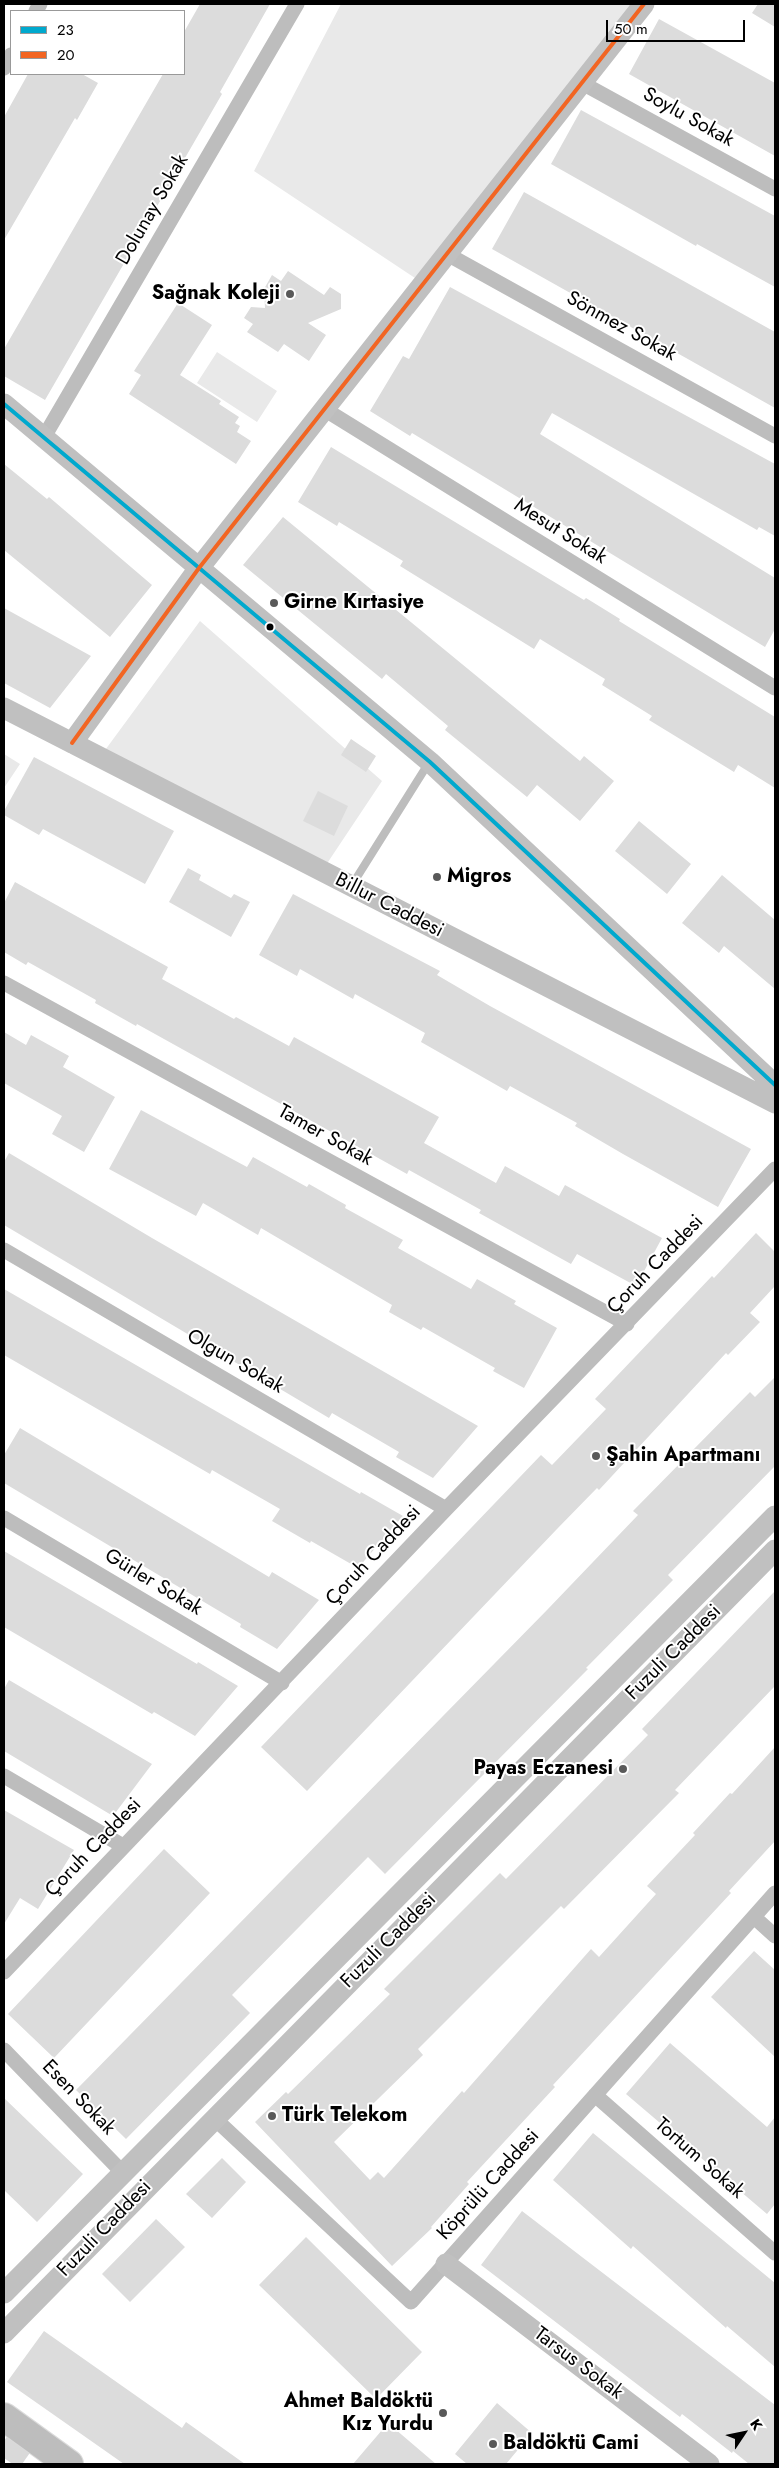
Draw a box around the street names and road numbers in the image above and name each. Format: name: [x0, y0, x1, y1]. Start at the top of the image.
street label: Soylu Sokak: [638, 83, 738, 153]
street label: Dolunay Sokak: [112, 151, 194, 269]
street label: Sönmez Sokak: [562, 287, 680, 367]
street label: Mesut Sokak: [509, 494, 611, 570]
street label: Billur Caddesi: [331, 868, 447, 944]
street label: Tamer Sokak: [273, 1100, 377, 1172]
street label: Çoruh Caddesi: [603, 1211, 709, 1319]
street label: Olgun Sokak: [182, 1325, 288, 1399]
street label: Çoruh Caddesi: [322, 1501, 426, 1611]
street label: Gürler Sokak: [100, 1544, 206, 1622]
street label: Fuzuli Caddesi: [621, 1600, 727, 1706]
street label: Çoruh Caddesi: [41, 1794, 147, 1902]
street label: Fuzuli Caddesi: [336, 1888, 442, 1994]
street label: Esen Sokak: [36, 2056, 120, 2140]
street label: Tortum Sokak: [649, 2114, 749, 2204]
street label: Köprülü Caddesi: [433, 2125, 545, 2245]
street label: Fuzuli Caddesi: [53, 2176, 157, 2282]
street label: Tarsus Sokak: [529, 2323, 627, 2405]

